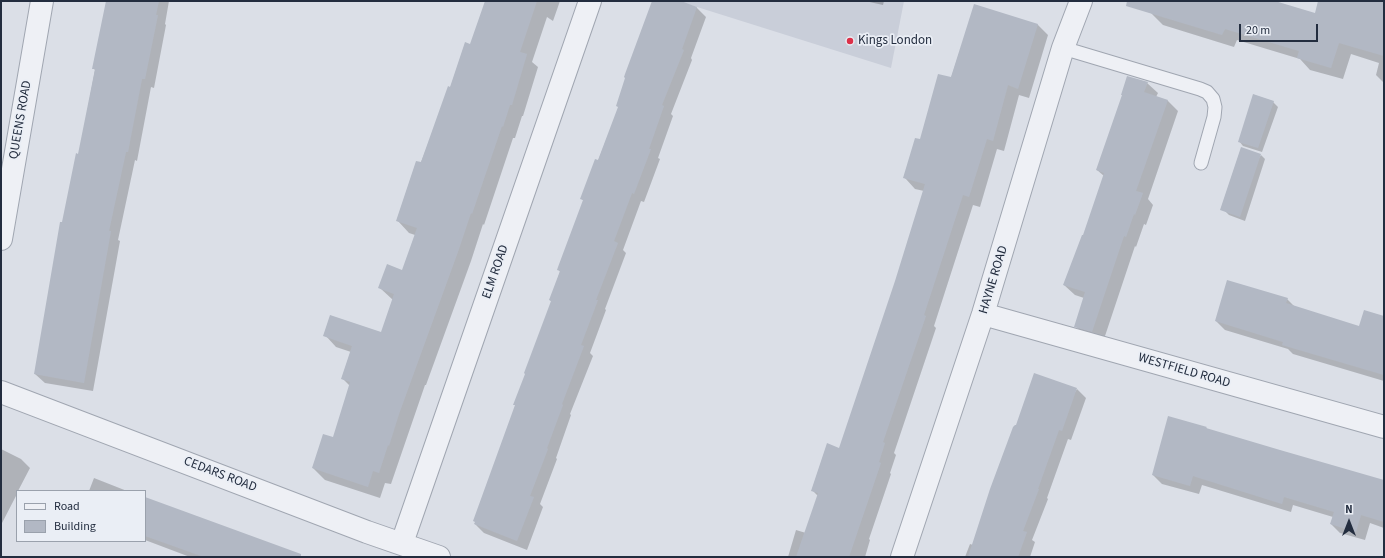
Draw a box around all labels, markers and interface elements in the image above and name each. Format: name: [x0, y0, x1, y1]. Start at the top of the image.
scale bar: [1241, 16, 1320, 42]
text: 20 m: [1246, 22, 1270, 39]
place label: Kings London: [858, 33, 932, 49]
marker: Kings London: [845, 36, 855, 46]
street label: QUEENS ROAD: [6, 79, 36, 161]
street label: ELM ROAD: [479, 243, 513, 301]
street label: HAYNE ROAD: [976, 244, 1012, 316]
street label: WESTFIELD ROAD: [1136, 350, 1232, 392]
street label: CEDARS ROAD: [181, 454, 259, 496]
legend: [16, 490, 146, 542]
text: Road: [54, 498, 80, 515]
north arrow: [1329, 502, 1369, 542]
text: N: [1345, 502, 1353, 517]
text: Building: [54, 518, 96, 535]

